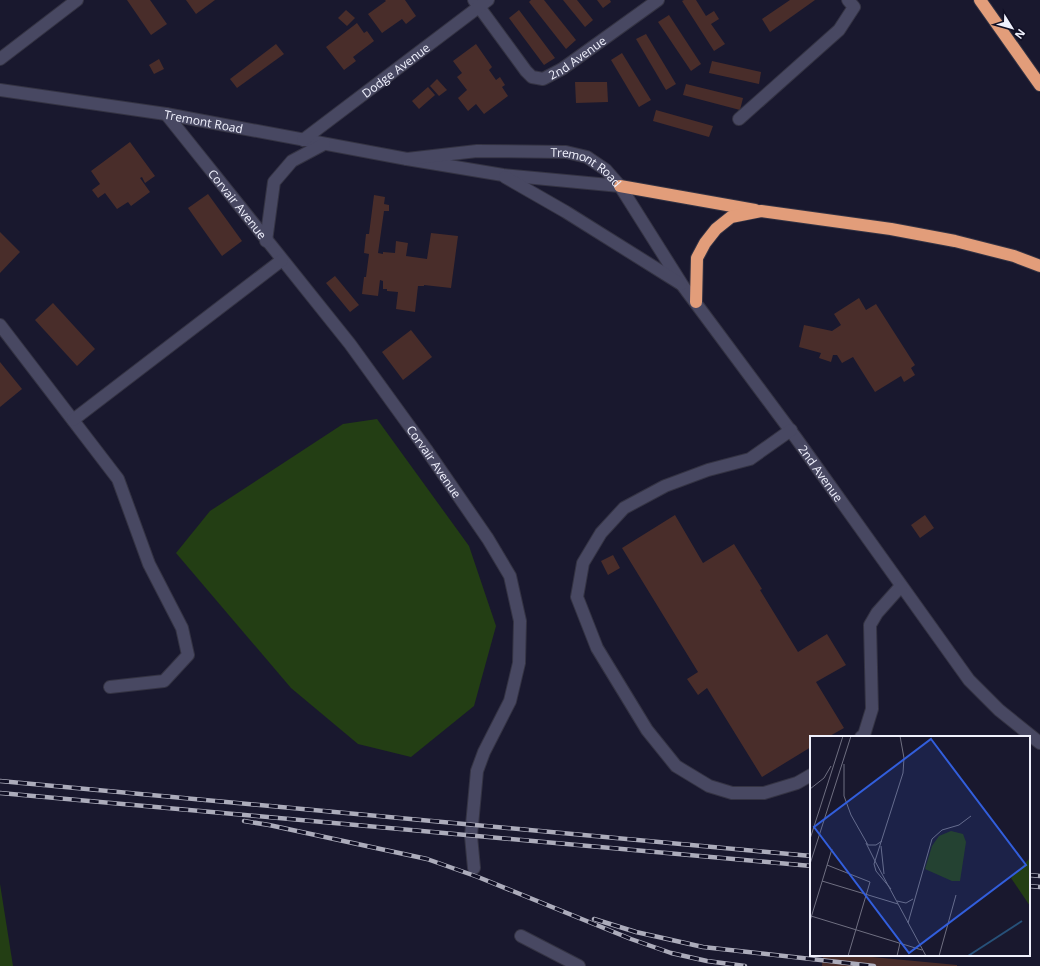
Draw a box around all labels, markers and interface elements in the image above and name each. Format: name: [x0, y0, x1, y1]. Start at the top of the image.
north arrow: [992, 8, 1032, 48]
text: N: [1012, 26, 1029, 42]
street label: 2nd Avenue: [545, 32, 609, 83]
street label: Dodge Avenue: [358, 38, 433, 101]
street label: Tremont Road: [163, 105, 245, 137]
street label: Tremont Road: [550, 143, 626, 191]
street label: Corvair Avenue: [205, 165, 271, 243]
street label: Corvair Avenue: [403, 422, 466, 501]
street label: 2nd Avenue: [795, 441, 847, 505]
inset map: [810, 736, 1030, 956]

